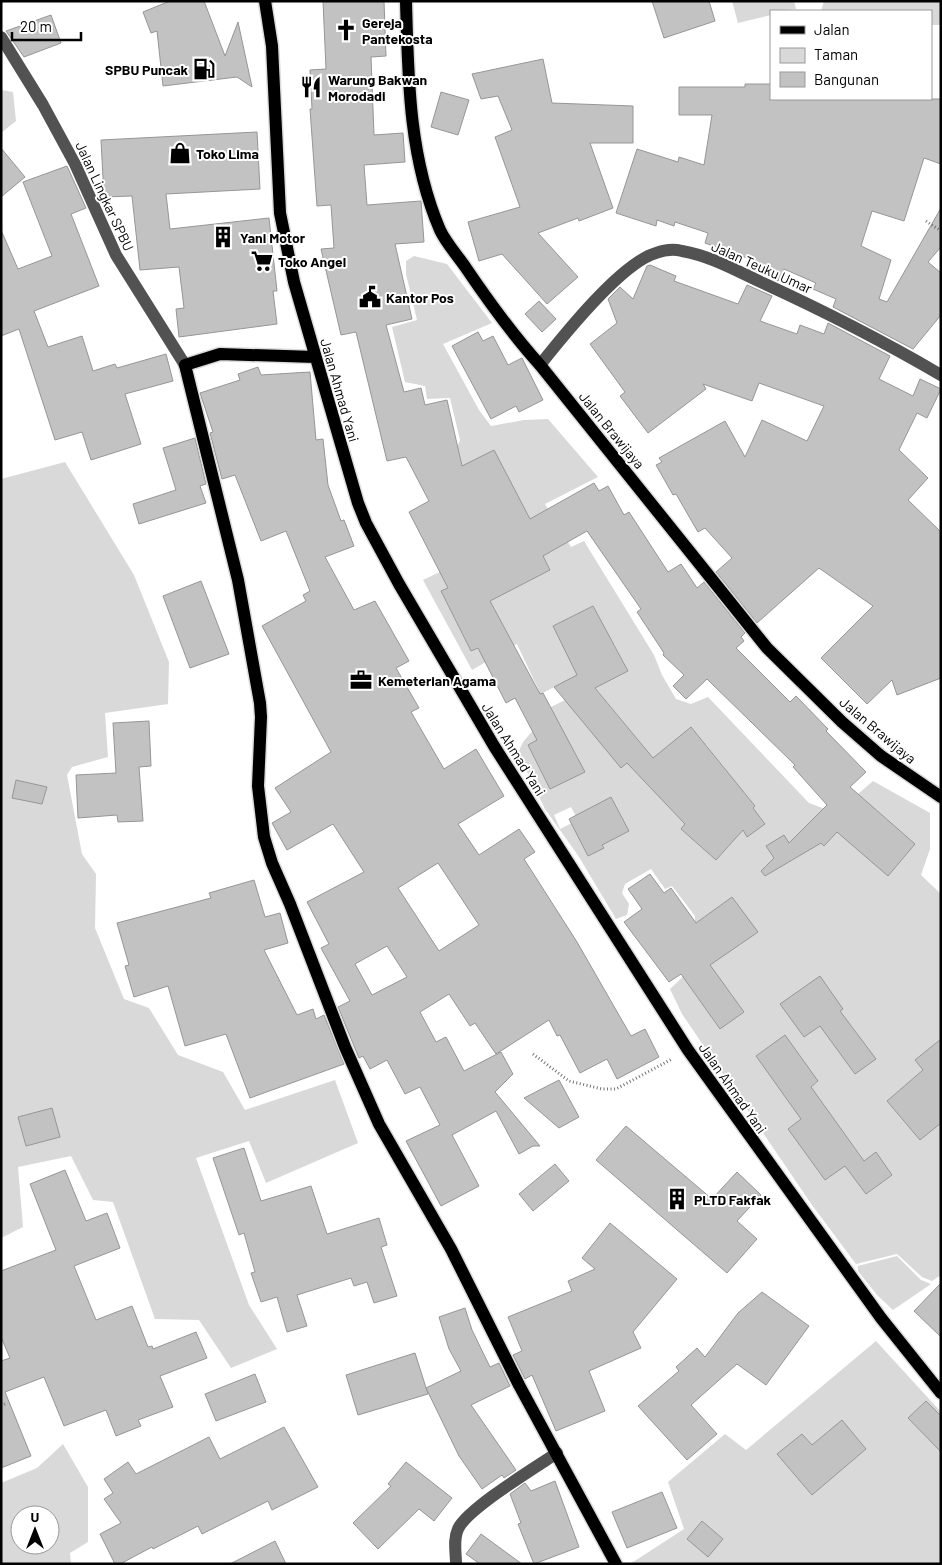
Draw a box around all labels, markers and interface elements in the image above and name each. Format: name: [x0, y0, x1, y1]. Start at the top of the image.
scale bar: [12, 10, 81, 42]
legend: [770, 10, 932, 100]
place label: Gereja Pantekosta: [362, 14, 433, 47]
text: 20 m: [20, 17, 52, 35]
church icon: Gereja Pantekosta: [333, 17, 359, 43]
text: Jalan: [814, 20, 850, 38]
text: Taman: [814, 45, 858, 63]
fuel station icon: SPBU Puncak: [191, 56, 217, 82]
place label: SPBU Puncak: [105, 61, 189, 78]
text: Bangunan: [814, 70, 879, 88]
place label: Warung Bakwan Morodadi: [328, 71, 427, 104]
restaurant icon: Warung Bakwan Morodadi: [298, 74, 324, 100]
street label: Jalan Lingkar SPBU: [72, 139, 138, 253]
shop icon: Toko Lima: [167, 140, 193, 166]
place label: Toko Lima: [196, 145, 259, 162]
building icon: Yani Motor: [210, 224, 236, 250]
place label: Yani Motor: [240, 229, 306, 246]
street label: Jalan Teuku Umar: [709, 237, 815, 297]
supermarket icon: Toko Angel: [249, 248, 275, 274]
place label: Toko Angel: [278, 253, 346, 270]
public building icon: Kantor Pos: [357, 284, 383, 310]
place label: Kantor Pos: [386, 289, 454, 306]
street label: Jalan Ahmad Yani: [317, 336, 363, 444]
street label: Jalan Brawijaya: [576, 388, 648, 472]
office icon: Kemeterian Agama: [348, 667, 374, 693]
place label: Kemeterian Agama: [378, 672, 496, 689]
street label: Jalan Brawijaya: [836, 693, 920, 767]
street label: Jalan Ahmad Yani: [479, 699, 549, 799]
street label: Jalan Ahmad Yani: [695, 1039, 771, 1137]
building icon: PLTD Fakfak: [664, 1186, 690, 1212]
place label: PLTD Fakfak: [694, 1191, 772, 1208]
north arrow: [10, 1505, 60, 1555]
text: U: [31, 1508, 40, 1525]

